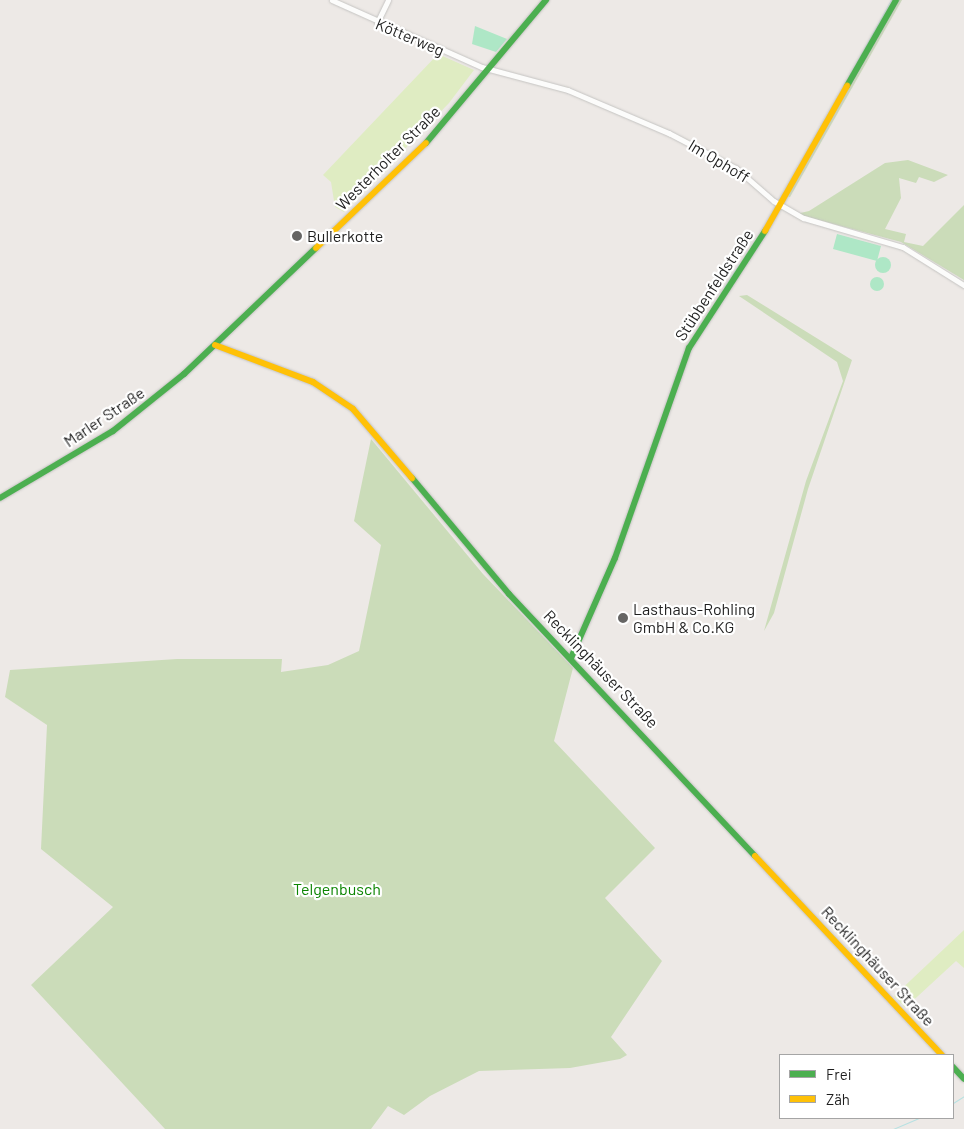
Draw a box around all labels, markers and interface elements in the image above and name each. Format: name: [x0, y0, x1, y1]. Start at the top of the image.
street label: Kötterweg: [373, 14, 447, 60]
street label: Westerholter Straße: [332, 102, 444, 214]
street label: Im Ophoff: [685, 135, 753, 187]
place label: Bullerkotte: [307, 226, 383, 246]
street label: Stübbenfeldstraße: [671, 226, 757, 344]
marker: Bullerkotte: [291, 230, 303, 242]
street label: Marler Straße: [60, 383, 148, 451]
place label: Lasthaus-Rohling GmbH & Co.KG: [633, 599, 755, 637]
street label: Recklinghäuser Straße: [540, 606, 662, 732]
marker: Lasthaus-Rohling GmbH & Co.KG: [617, 612, 629, 624]
park label: Telgenbusch: [293, 879, 381, 899]
street label: Recklinghäuser Straße: [818, 902, 938, 1030]
legend: [779, 1054, 954, 1119]
text: Frei: [826, 1065, 852, 1083]
text: Zäh: [826, 1090, 850, 1108]

